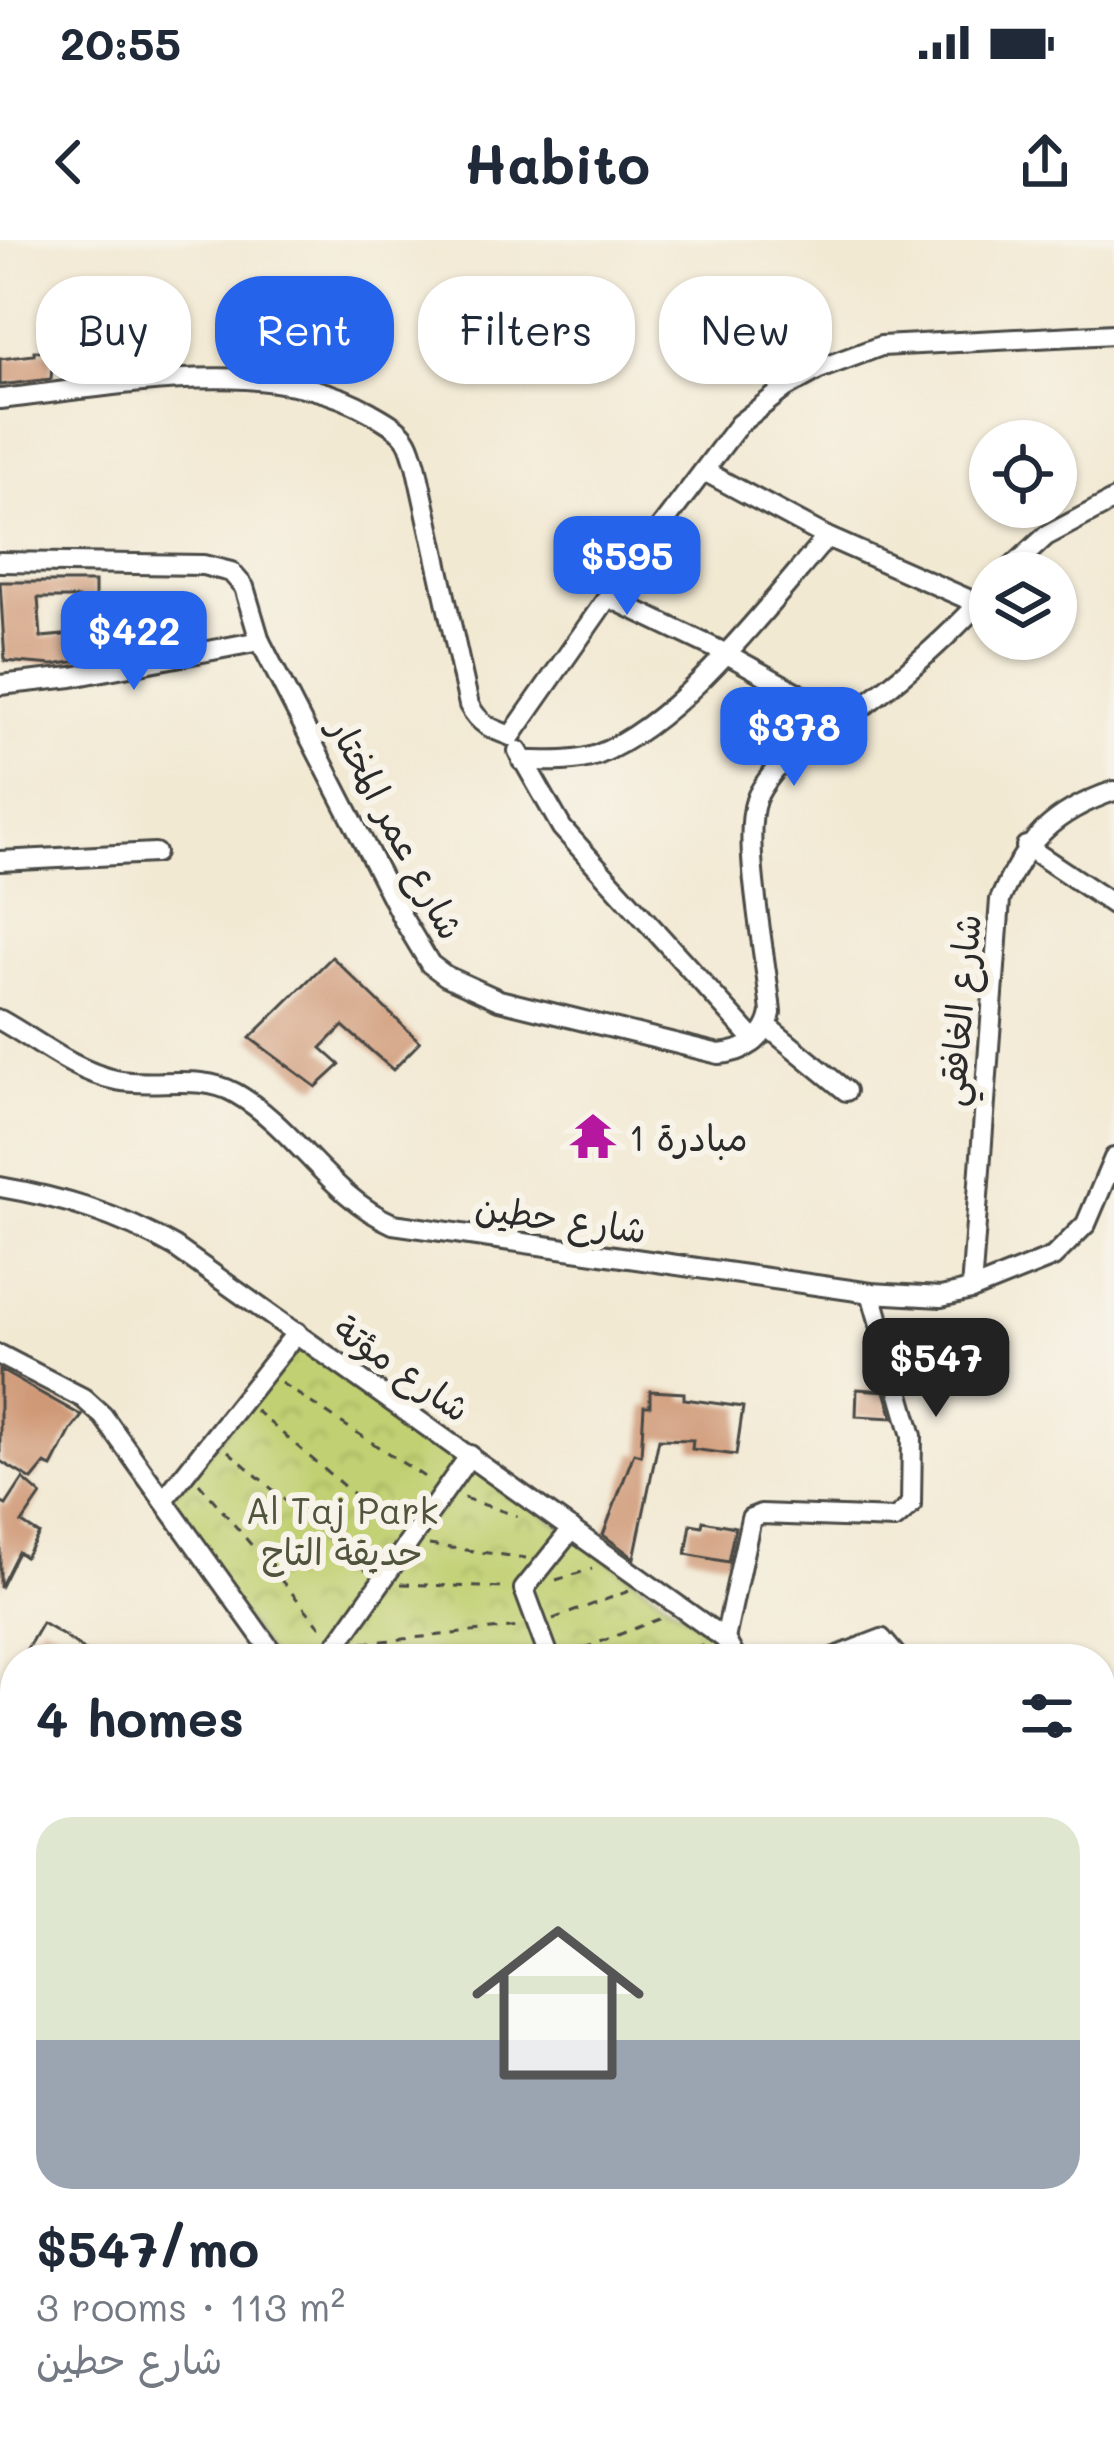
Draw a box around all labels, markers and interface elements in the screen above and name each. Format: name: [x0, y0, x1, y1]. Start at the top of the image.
text: 20:55: [60, 13, 181, 71]
text: Habito: [464, 127, 650, 198]
icon: back: [36, 129, 102, 195]
icon: share: [1012, 129, 1078, 195]
chip: Buy: [36, 276, 191, 384]
chip: Rent: [215, 276, 394, 384]
chip: Filters: [418, 276, 635, 384]
chip: New: [659, 276, 832, 384]
map controls: [969, 420, 1077, 660]
button: locate: [969, 420, 1077, 528]
pin: $595: [556, 516, 698, 618]
text: $595: [580, 529, 674, 580]
button: layers: [969, 552, 1077, 660]
pin: $422: [63, 591, 205, 693]
text: $422: [88, 604, 180, 655]
pin: $378: [723, 687, 865, 789]
text: $378: [747, 700, 841, 751]
street label: شارع عمر المختار: [315, 706, 476, 949]
street label: شارع الغافقي: [926, 912, 1000, 1109]
temple icon: مبادرة 1: [568, 1111, 618, 1161]
place label: مبادرة 1: [629, 1113, 748, 1160]
street label: شارع حطين: [472, 1182, 650, 1256]
street label: شارع مؤتة: [324, 1303, 480, 1434]
pin: $547: [865, 1318, 1007, 1420]
text: $547: [889, 1331, 983, 1382]
park label: Al Taj Park حديقة التاج: [245, 1486, 439, 1577]
text: 4 homes: [36, 1683, 244, 1750]
icon: filters: [1014, 1683, 1080, 1749]
icon: home: [450, 1895, 666, 2111]
text: $547/mo: [36, 2213, 259, 2280]
text: 3 rooms · 113 m²: [36, 2280, 345, 2331]
text: شارع حطين: [36, 2333, 223, 2384]

